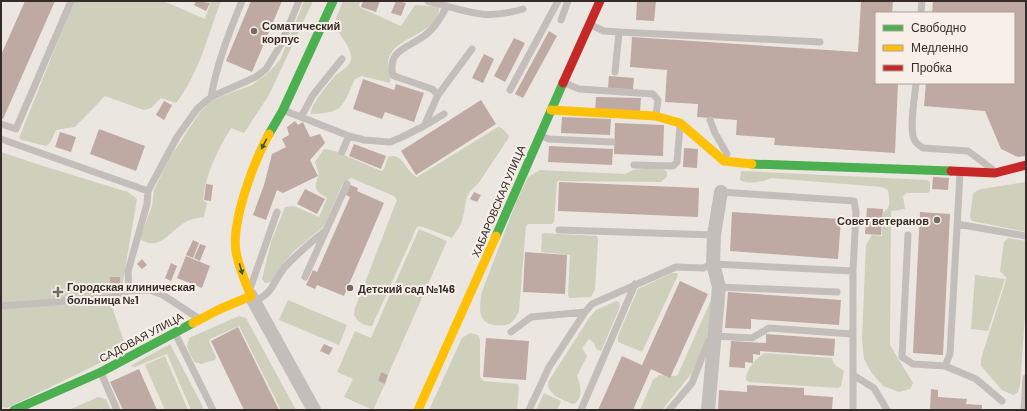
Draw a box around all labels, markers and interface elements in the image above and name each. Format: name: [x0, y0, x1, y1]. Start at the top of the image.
legend: [875, 12, 1015, 84]
place label: Соматический корпус: [262, 19, 340, 45]
text: Свободно: [911, 20, 966, 35]
marker: Соматический корпус: [249, 26, 259, 36]
text: Медленно: [911, 40, 968, 55]
text: Пробка: [911, 60, 952, 75]
one-way arrow: [261, 138, 267, 150]
street label: ХАБАРОВСКАЯ УЛИЦА: [468, 142, 528, 259]
place label: Совет ветеранов: [837, 214, 929, 227]
marker: Совет ветеранов: [932, 215, 942, 225]
one-way arrow: [238, 263, 244, 275]
place label: Городская клиническая больница №1: [67, 280, 195, 306]
place label: Детский сад №146: [358, 282, 455, 295]
marker: Детский сад №146: [345, 283, 355, 293]
marker: Городская клиническая больница №1: [52, 286, 64, 298]
street label: САДОВАЯ УЛИЦА: [97, 309, 186, 365]

